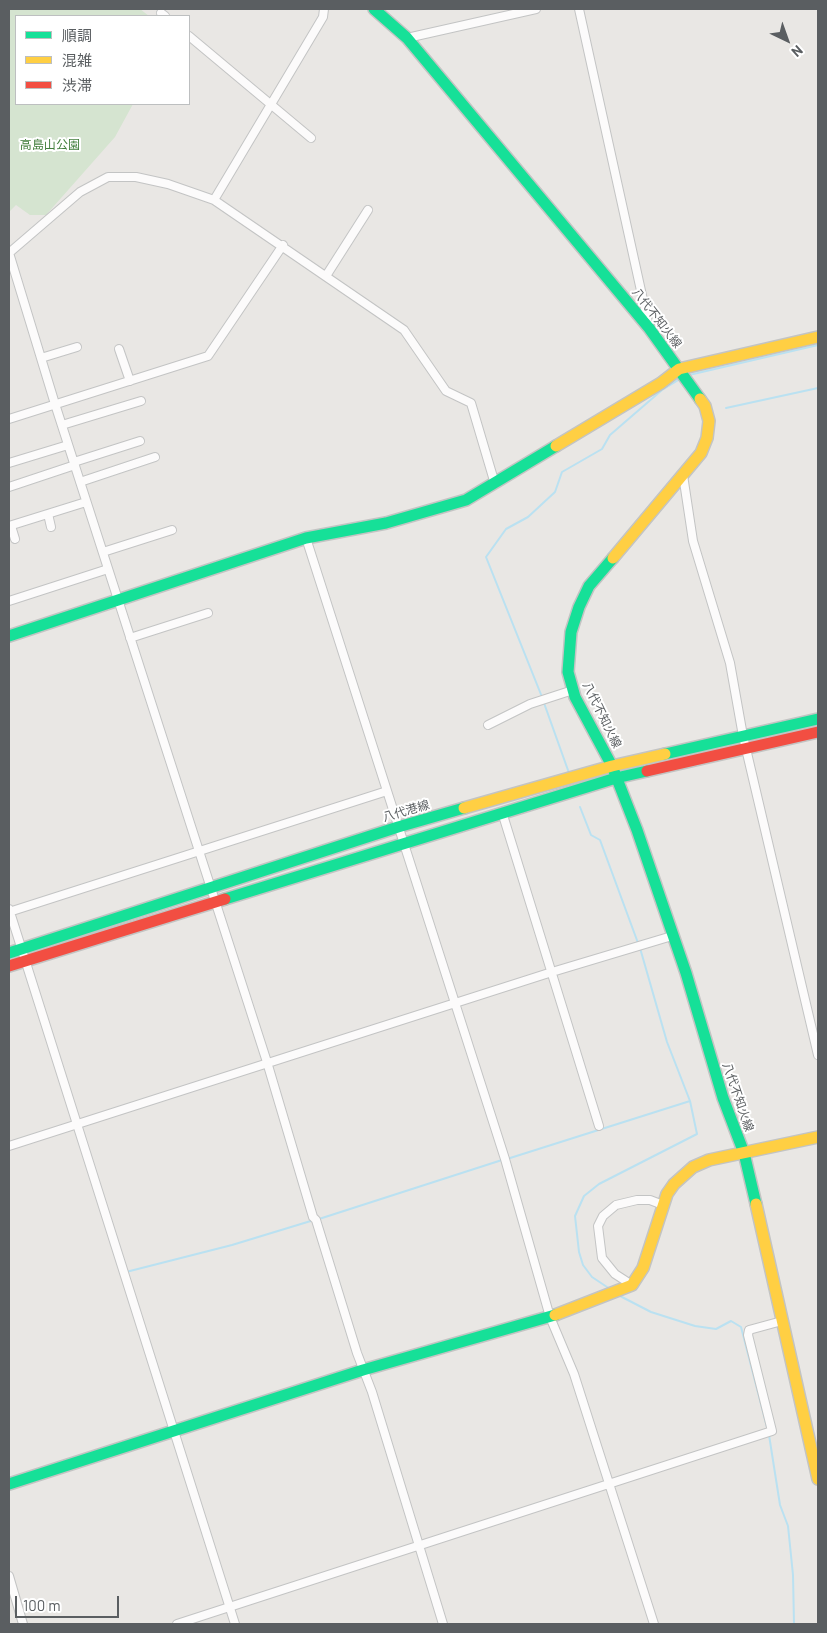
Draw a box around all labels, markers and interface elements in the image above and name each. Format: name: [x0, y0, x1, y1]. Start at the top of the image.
legend: [15, 15, 190, 105]
north arrow: [762, 15, 812, 65]
text: 順調: [62, 26, 92, 44]
text: N: [788, 42, 807, 61]
text: 混雑: [62, 51, 92, 69]
text: 渋滞: [62, 76, 92, 94]
park label: 高島山公園: [20, 138, 80, 152]
street label: 八代不知火線: [629, 285, 685, 351]
street label: 八代不知火線: [580, 679, 624, 751]
street label: 八代港線: [381, 797, 431, 825]
street label: 八代不知火線: [719, 1061, 757, 1133]
scale bar: [18, 1586, 121, 1618]
text: 100 m: [23, 1596, 61, 1614]

